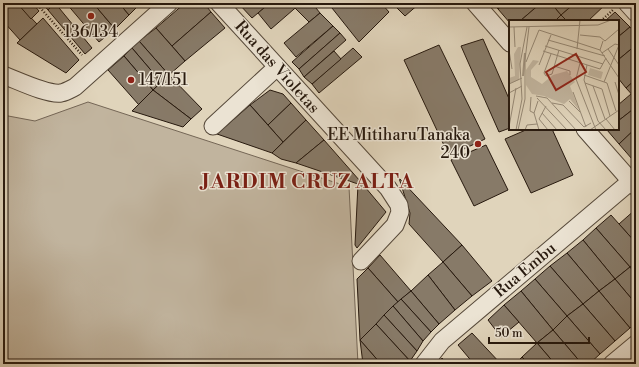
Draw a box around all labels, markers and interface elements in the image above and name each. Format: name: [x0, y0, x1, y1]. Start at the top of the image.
marker: 136/134: [86, 11, 96, 21]
street label: Rua das Violetas: [230, 17, 324, 117]
inset map: [509, 20, 619, 130]
place label: 136/134: [64, 22, 118, 42]
place label: 147/151: [139, 70, 188, 90]
marker: 147/151: [126, 75, 136, 85]
place label: EE MitiharuTanaka 240: [327, 125, 471, 163]
marker: EE MitiharuTanaka 240: [473, 139, 483, 149]
district label: JARDIM CRUZ ALTA: [199, 170, 414, 195]
street label: Rua Embu: [490, 238, 560, 302]
scale bar: [489, 319, 589, 345]
text: 50 m: [495, 326, 523, 341]

